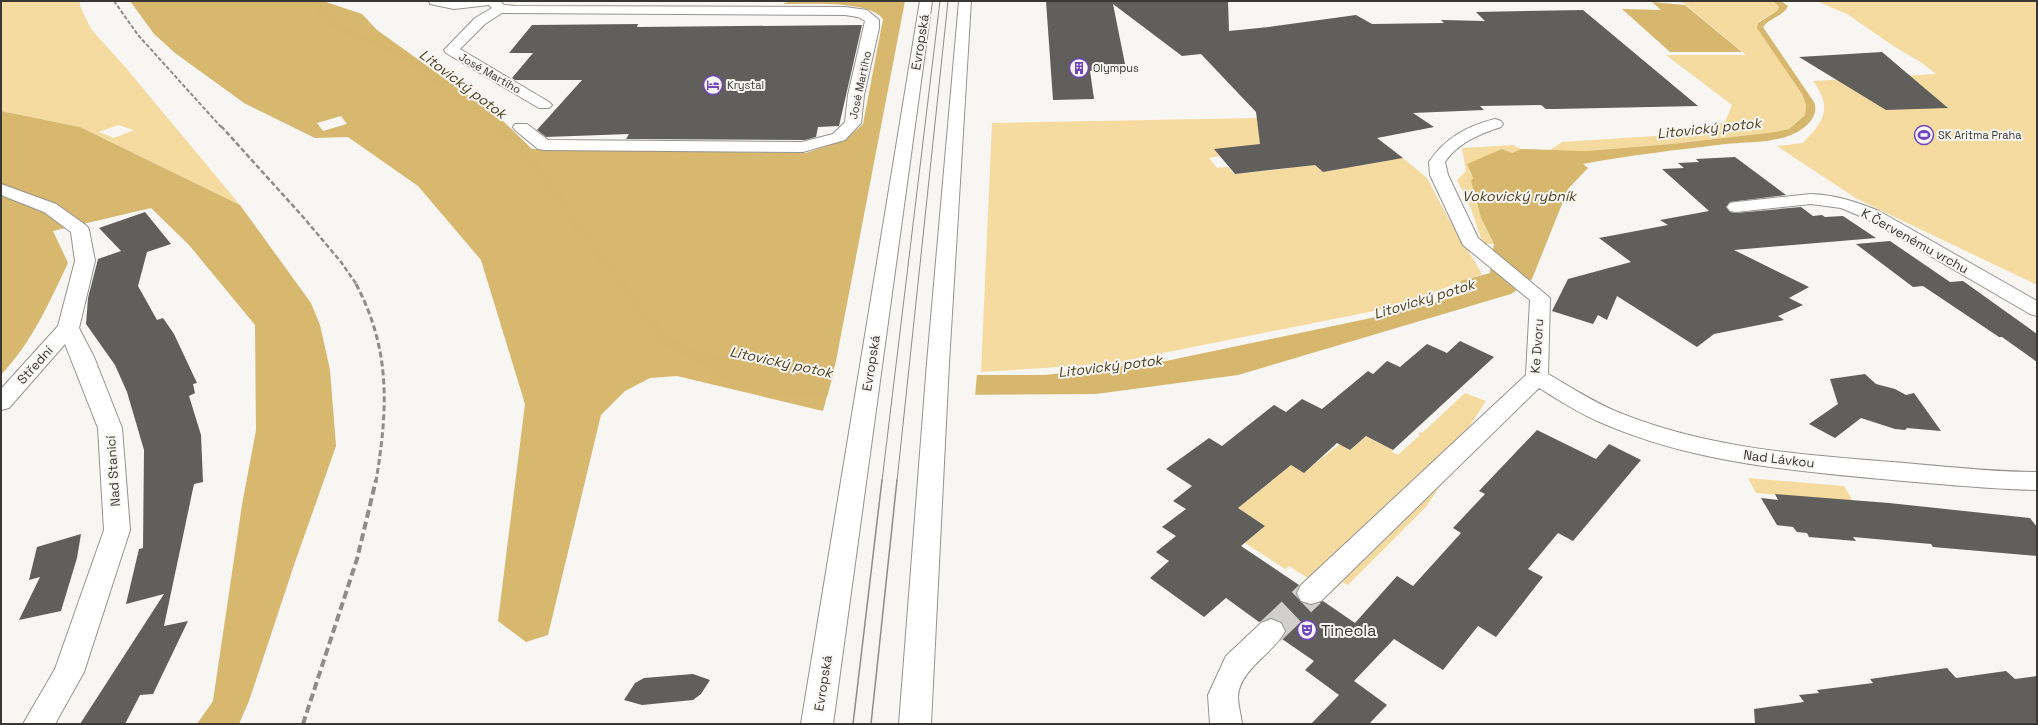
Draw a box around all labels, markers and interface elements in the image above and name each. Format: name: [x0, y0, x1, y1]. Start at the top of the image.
street label: Evropská: [907, 12, 933, 71]
water label: Litovický potok: [416, 45, 511, 123]
street label: José Martího: [846, 49, 874, 120]
street label: José Martího: [456, 50, 524, 97]
building icon: Olympus: [1068, 57, 1090, 79]
place label: Olympus: [1093, 61, 1139, 75]
hotel icon: Krystal: [702, 74, 724, 96]
place label: Krystal: [727, 78, 764, 92]
water label: Litovický potok: [1656, 113, 1763, 142]
sports icon: SK Aritma Praha: [1913, 124, 1935, 146]
place label: SK Aritma Praha: [1938, 128, 2022, 142]
water label: Vokovický rybník: [1462, 187, 1577, 205]
street label: K Červenému vrchu: [1858, 204, 1972, 278]
water label: Litovický potok: [1371, 275, 1478, 323]
street label: Ke Dvoru: [1527, 318, 1547, 374]
street label: Evropská: [858, 333, 884, 392]
street label: Střední: [13, 342, 57, 388]
water label: Litovický potok: [728, 342, 835, 382]
water label: Litovický potok: [1057, 351, 1164, 381]
street label: Nad Stanicí: [102, 434, 124, 507]
street label: Nad Lávkou: [1742, 446, 1816, 472]
theatre icon: Tineola: [1296, 619, 1318, 641]
place label: Tineola: [1321, 620, 1376, 641]
street label: Evropská: [810, 653, 836, 712]

